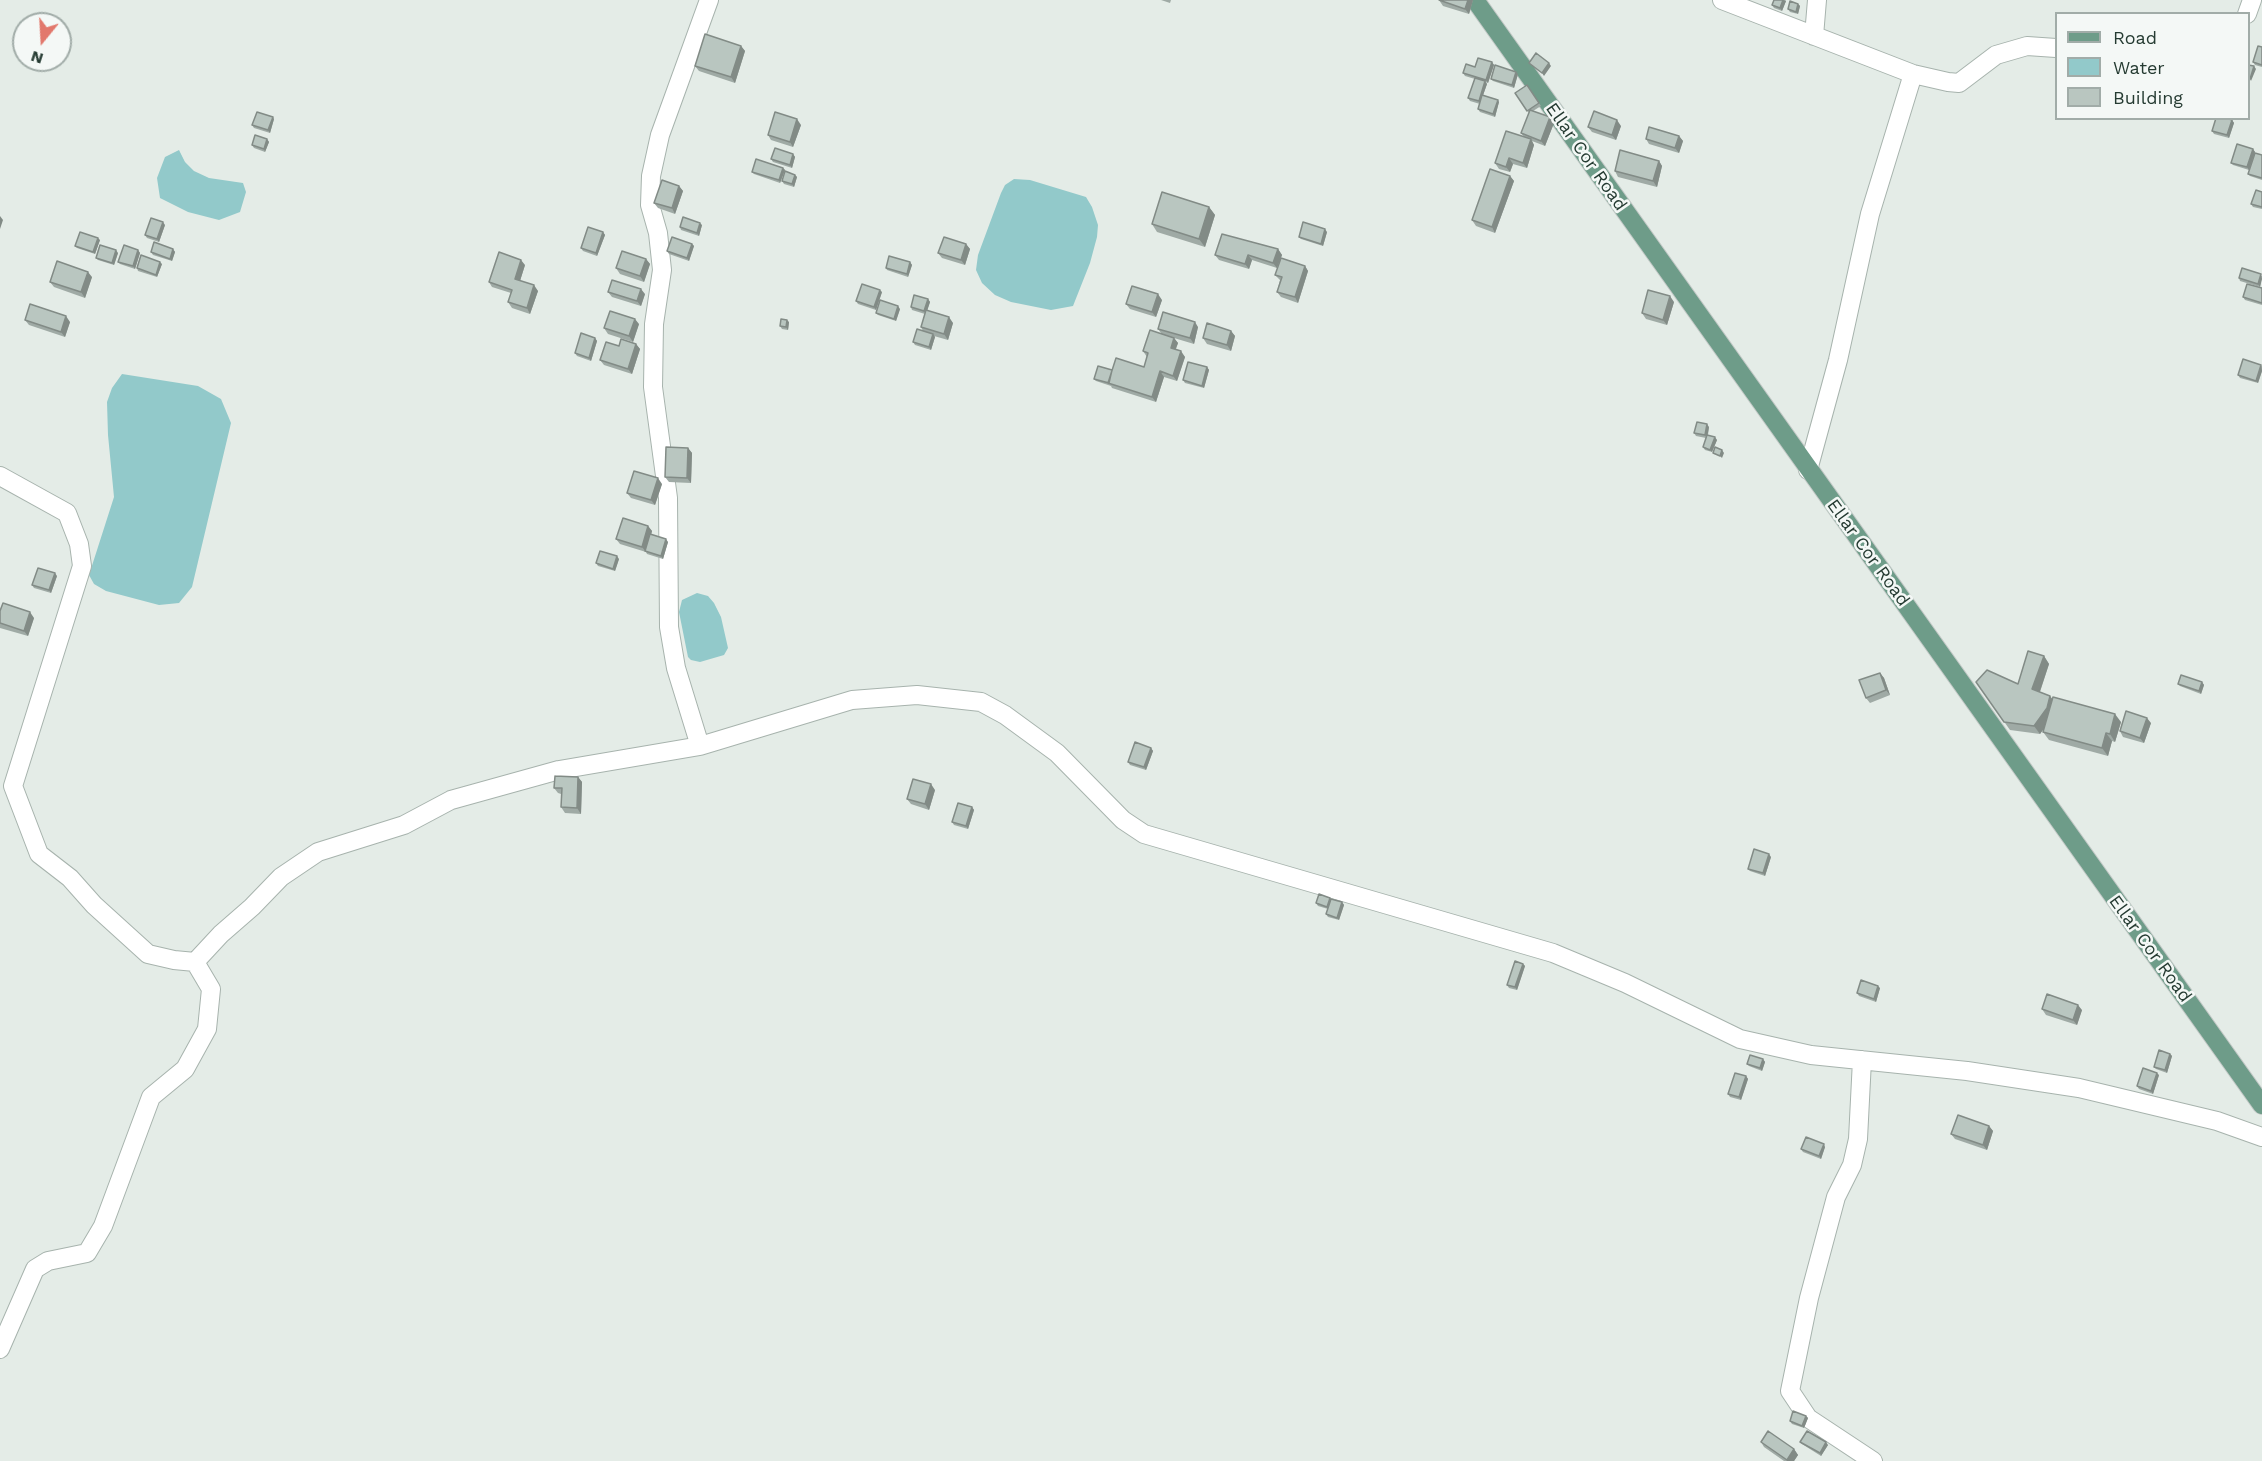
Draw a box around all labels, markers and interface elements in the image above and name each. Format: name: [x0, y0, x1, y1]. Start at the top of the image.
north arrow: [12, 12, 72, 72]
legend: [2055, 12, 2250, 120]
text: Road: [2113, 27, 2157, 48]
text: N: [28, 47, 45, 69]
text: Water: [2113, 57, 2165, 78]
text: Building: [2113, 87, 2183, 108]
street label: Ellar Cor Road: [1541, 99, 1631, 215]
street label: Ellar Cor Road: [1822, 495, 1914, 611]
street label: Ellar Cor Road: [2104, 891, 2196, 1007]

